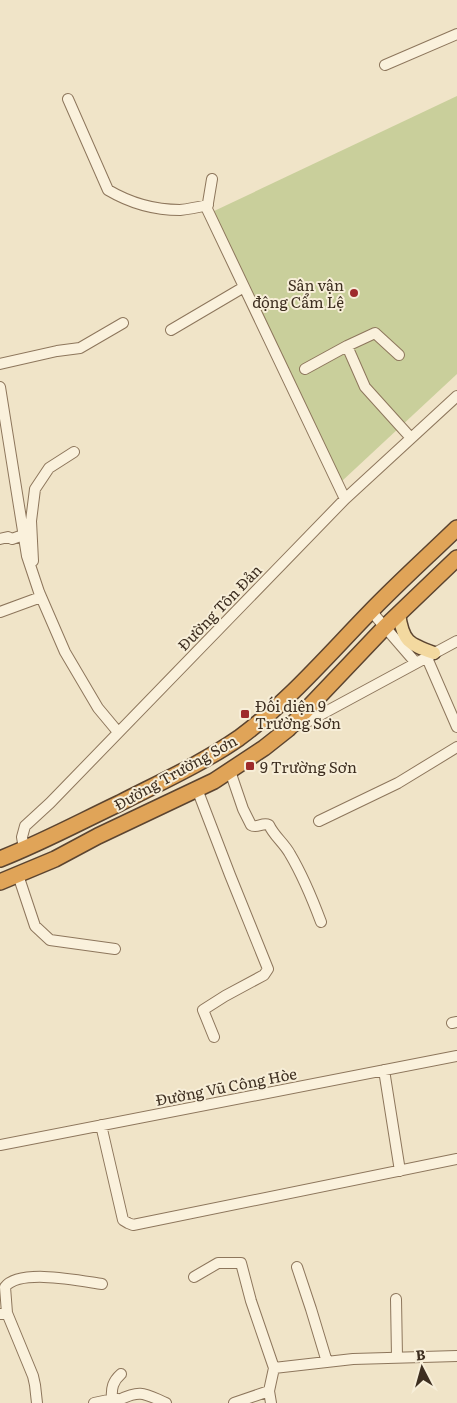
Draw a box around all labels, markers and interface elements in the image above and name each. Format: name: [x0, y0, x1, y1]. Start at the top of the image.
place label: Sân vận động Cẩm Lệ: [252, 273, 344, 313]
marker: Sân vận động Cẩm Lệ: [348, 287, 360, 299]
street label: Đường Tôn Đản: [172, 558, 266, 655]
place label: Đối diện 9 Trường Sơn: [255, 694, 341, 734]
marker: Đối diện 9 Trường Sơn: [239, 708, 251, 720]
street label: Đường Trường Sơn: [109, 729, 241, 815]
place label: 9 Trường Sơn: [260, 755, 357, 778]
marker: 9 Trường Sơn: [244, 760, 256, 772]
street label: Đường Vũ Công Hòe: [153, 1061, 299, 1111]
north arrow: [397, 1343, 447, 1393]
text: B: [415, 1344, 427, 1365]

